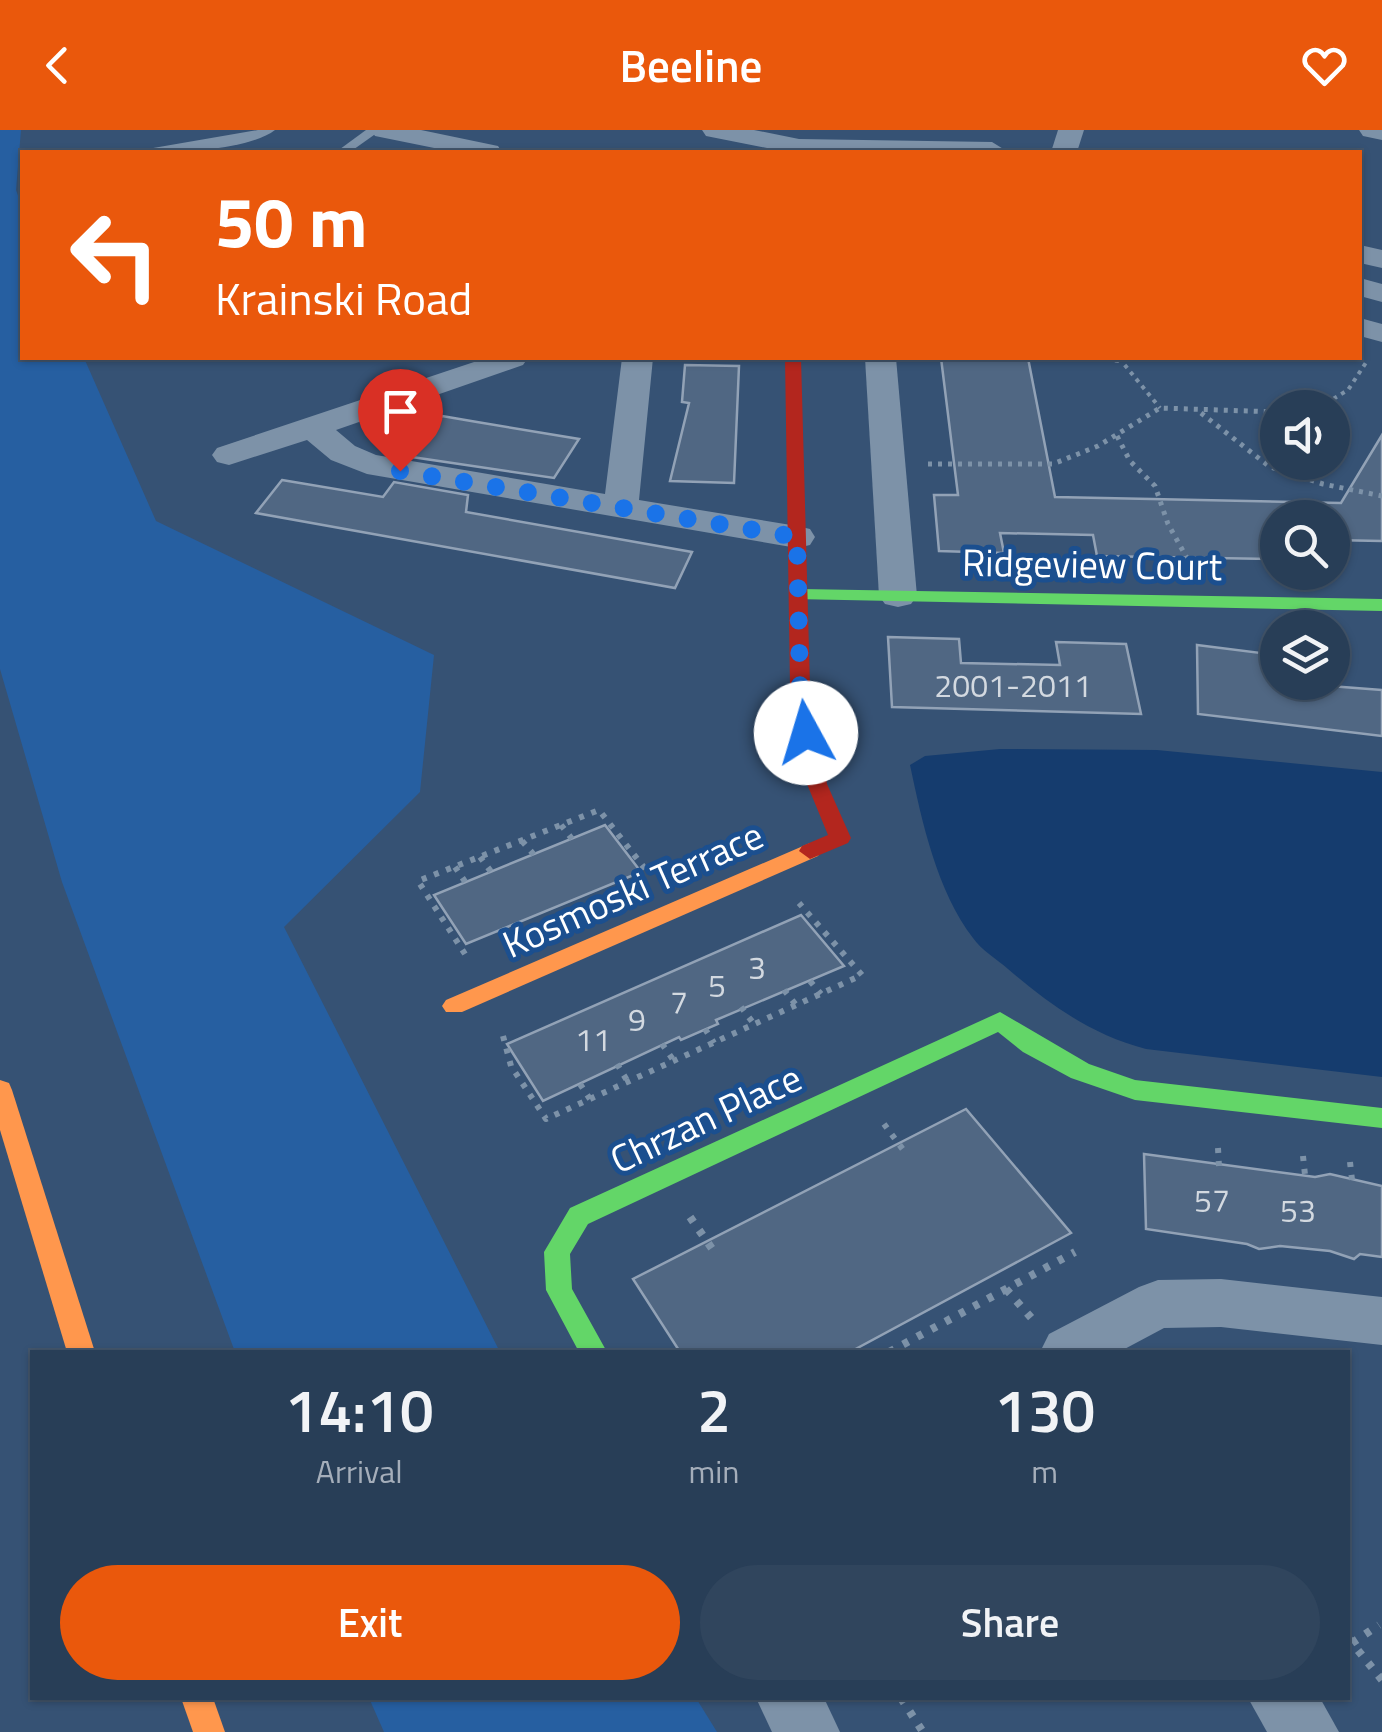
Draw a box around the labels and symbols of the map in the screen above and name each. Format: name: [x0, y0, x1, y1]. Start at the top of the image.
pin: [358, 369, 443, 472]
street label: Ridgeview Court: [961, 533, 1223, 595]
house number: 2001-2011: [934, 661, 1092, 709]
position arrow: [754, 681, 858, 785]
street label: Kosmoski Terrace: [493, 806, 772, 972]
house number: 3: [748, 943, 766, 991]
house number: 5: [708, 961, 726, 1009]
house number: 7: [670, 978, 688, 1026]
house number: 9: [628, 995, 646, 1043]
house number: 11: [575, 1015, 611, 1063]
street label: Chrzan Place: [600, 1048, 811, 1188]
house number: 57: [1194, 1176, 1230, 1224]
house number: 53: [1280, 1186, 1316, 1234]

